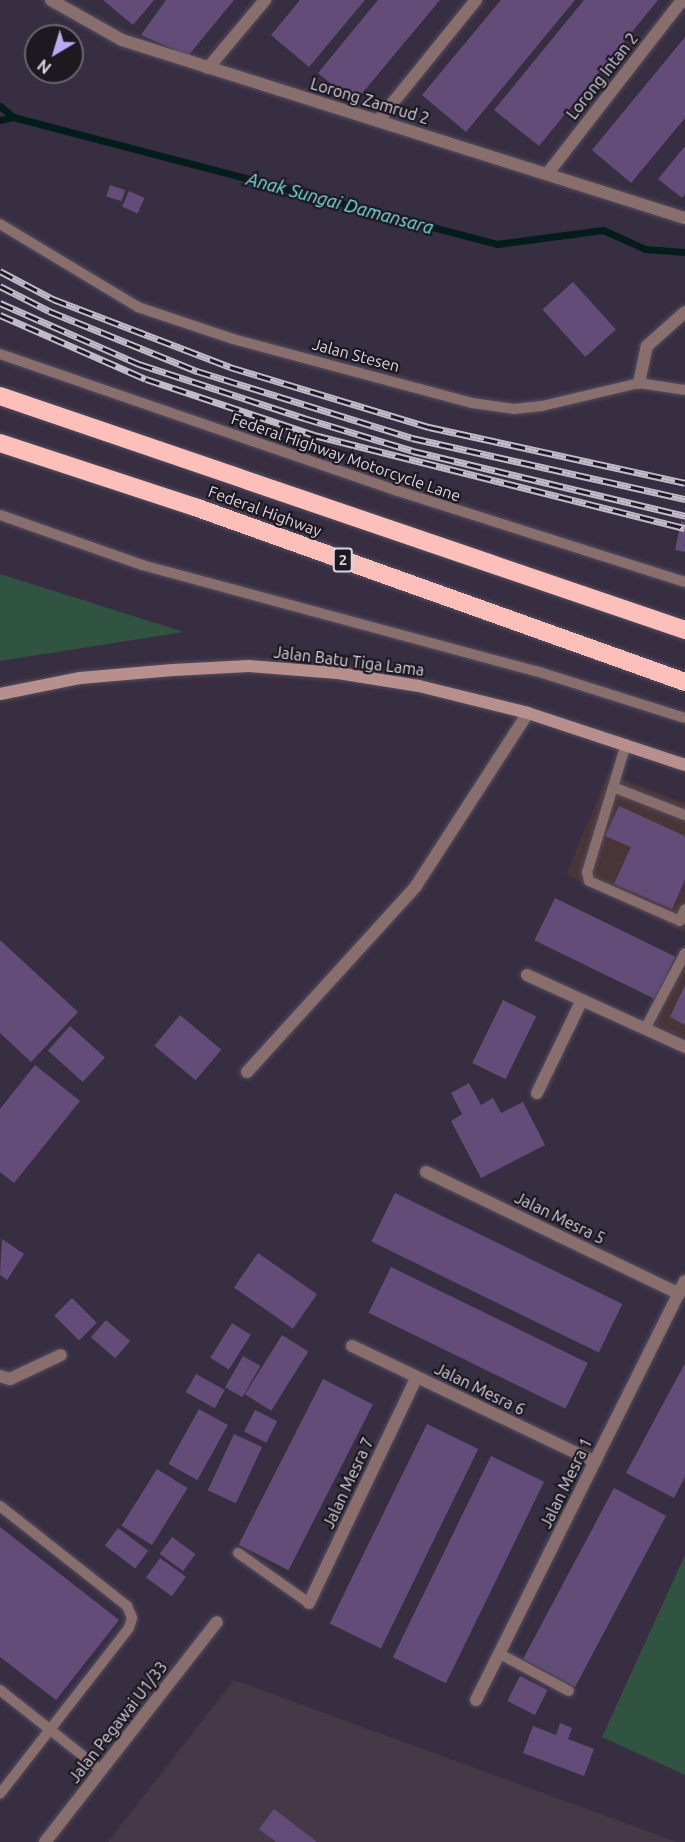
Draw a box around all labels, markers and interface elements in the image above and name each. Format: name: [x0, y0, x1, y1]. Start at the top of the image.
north arrow: [24, 24, 84, 84]
street label: Lorong Intan 2: [562, 29, 642, 123]
text: N: [34, 56, 54, 77]
street label: Lorong Zamrud 2: [308, 74, 432, 128]
water label: Anak Sungai Damansara: [244, 168, 436, 238]
street label: Jalan Stesen: [310, 334, 402, 376]
street label: Federal Highway Motorcycle Lane: [229, 409, 463, 505]
street label: Federal Highway: [206, 482, 324, 540]
road number: 2: [332, 548, 354, 572]
street label: Jalan Batu Tiga Lama: [273, 642, 425, 680]
street label: Jalan Mesra 5: [512, 1188, 608, 1248]
street label: Jalan Mesra 6: [432, 1359, 528, 1419]
street label: Jalan Mesra 7: [319, 1435, 377, 1531]
street label: Jalan Mesra 1: [536, 1435, 596, 1531]
street label: Jalan Pegawai U1/33: [65, 1657, 171, 1787]

